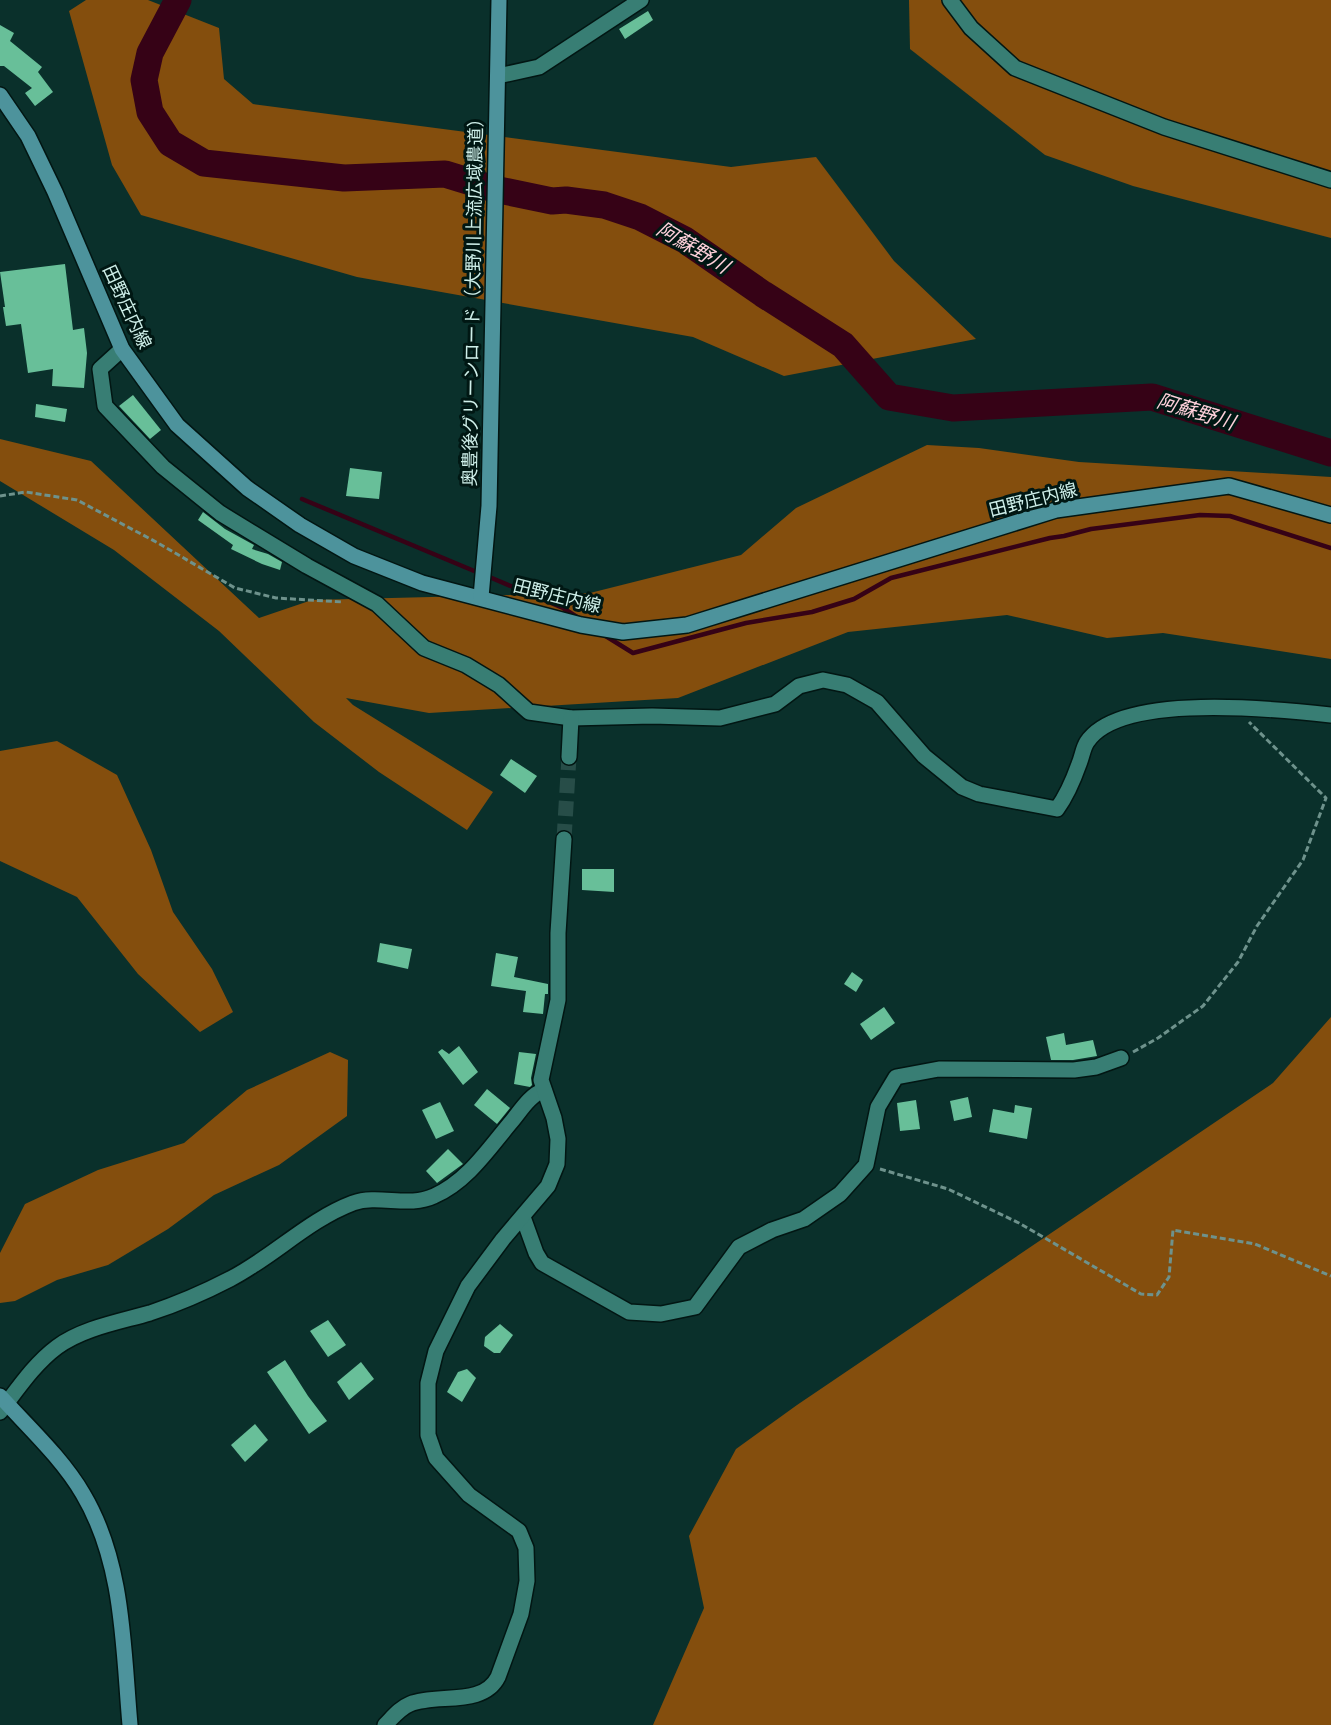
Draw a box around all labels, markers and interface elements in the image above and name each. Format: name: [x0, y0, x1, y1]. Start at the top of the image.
street label: 奥豊後グリーンロード（大野川上流広域農道）: [458, 109, 488, 487]
water label: 阿蘇野川: [652, 216, 736, 281]
street label: 田野庄内線: [97, 261, 157, 353]
water label: 阿蘇野川: [1154, 387, 1240, 437]
street label: 田野庄内線: [986, 477, 1080, 523]
street label: 田野庄内線: [510, 573, 604, 619]

